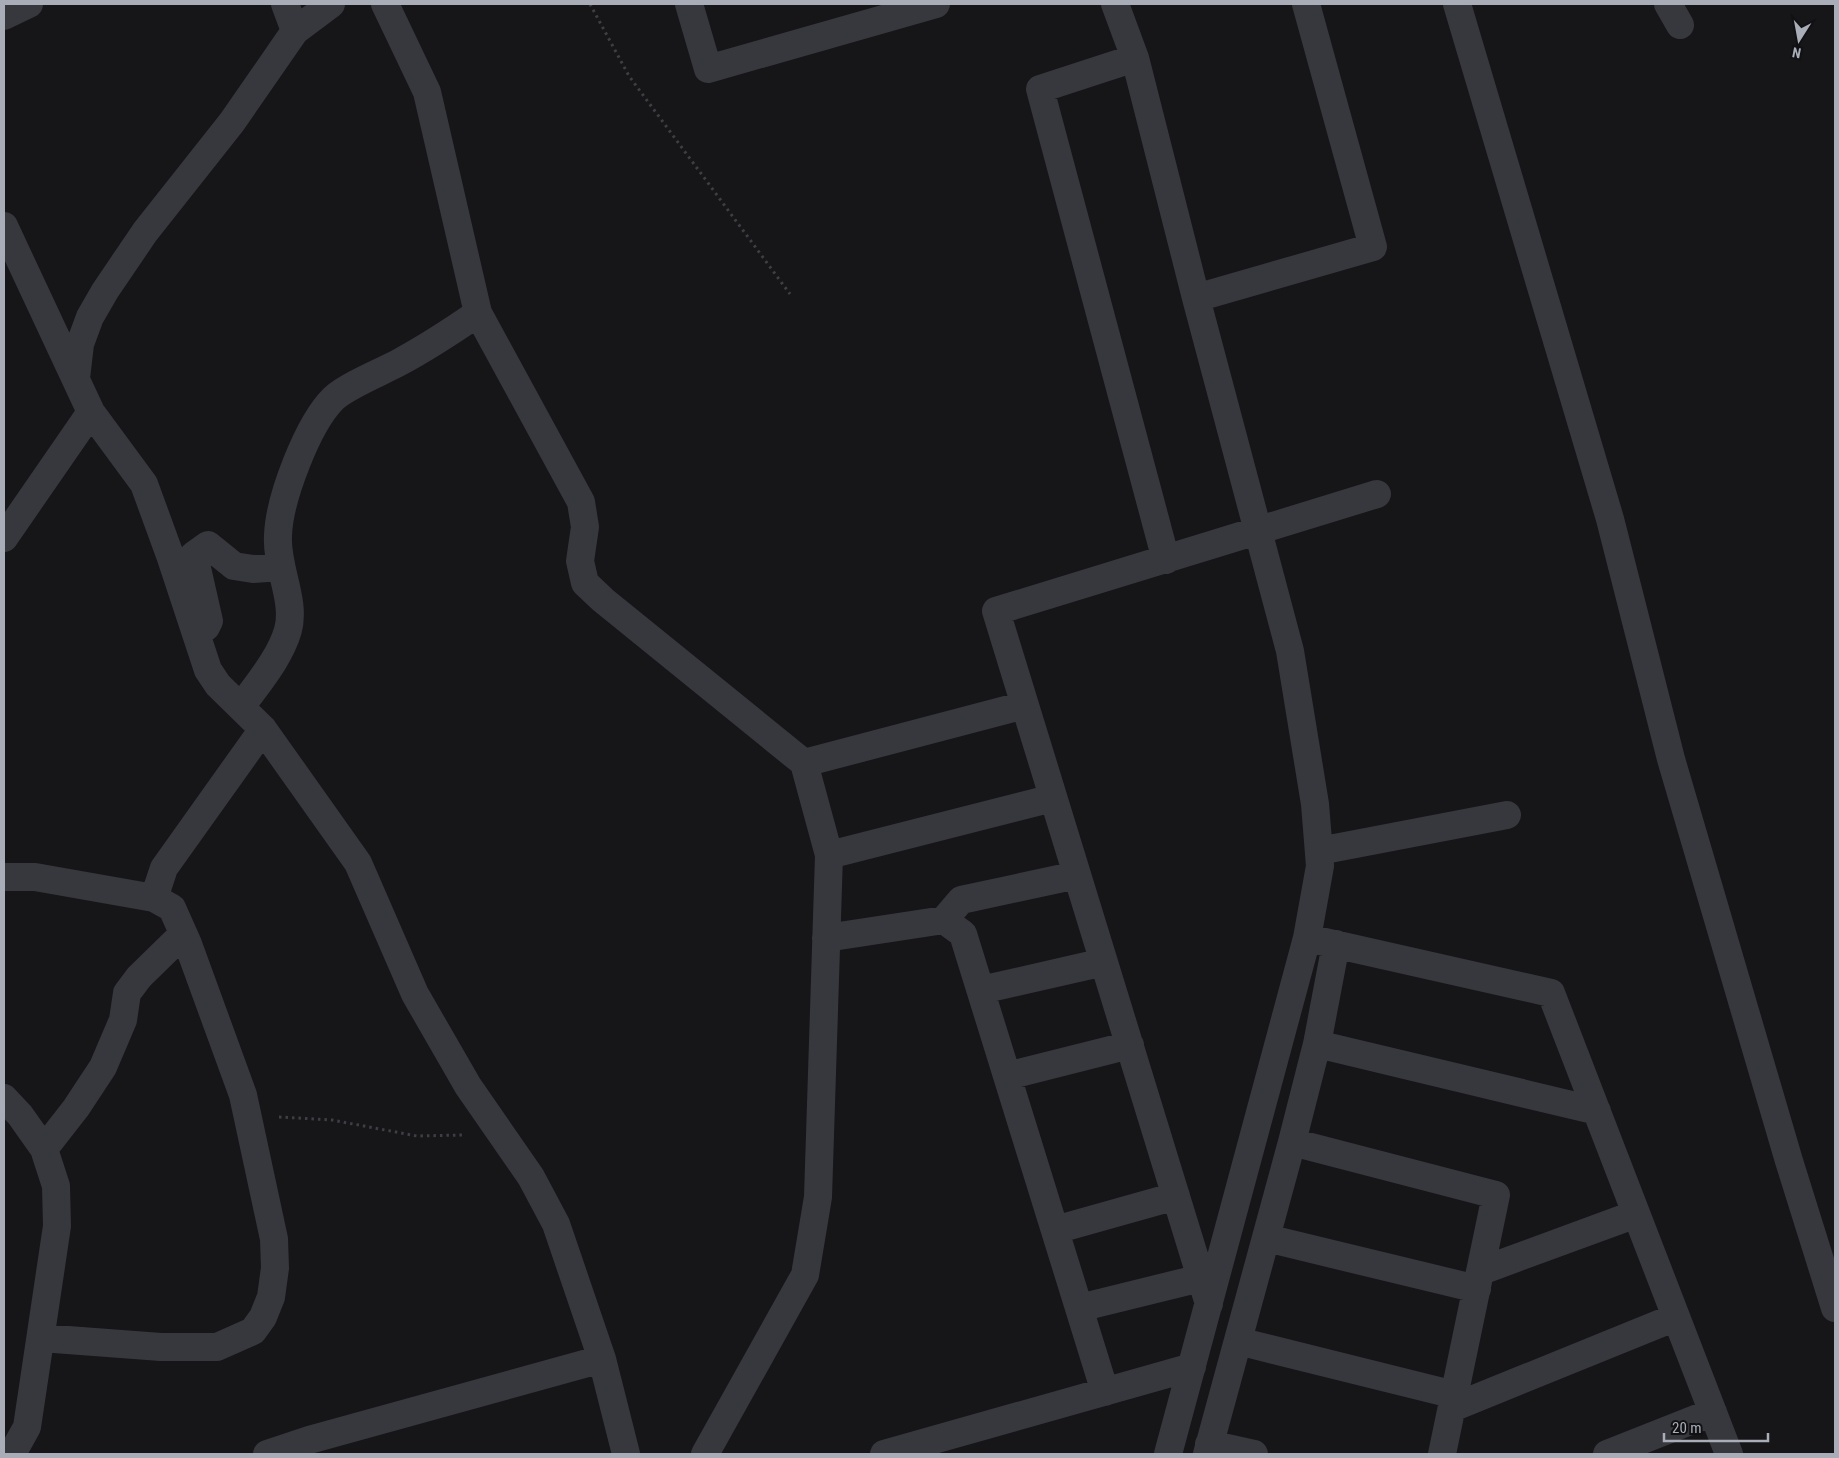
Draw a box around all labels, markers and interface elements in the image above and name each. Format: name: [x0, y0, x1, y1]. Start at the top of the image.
north arrow: [1774, 15, 1824, 65]
text: N: [1791, 44, 1802, 61]
scale bar: [1664, 1410, 1768, 1442]
text: 20 m: [1672, 1419, 1702, 1437]

